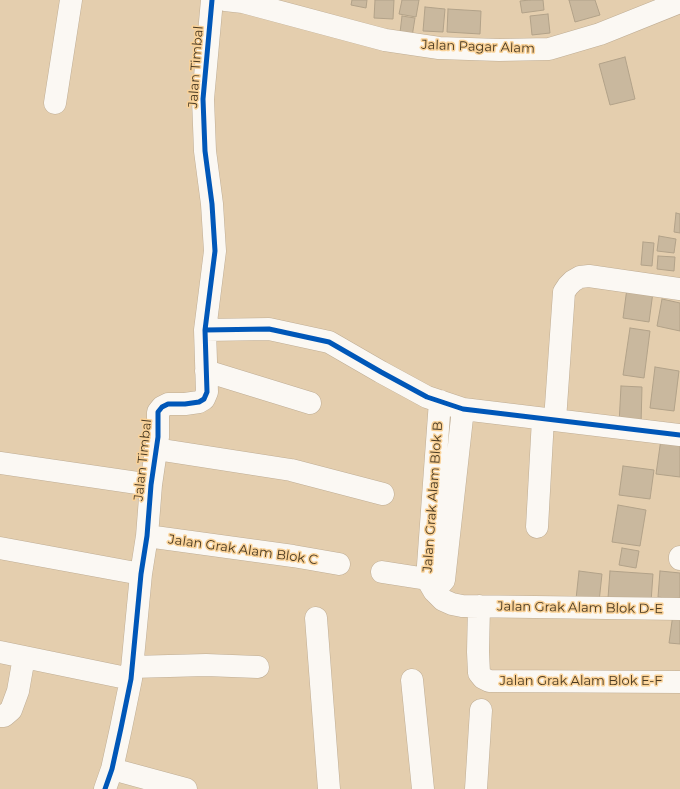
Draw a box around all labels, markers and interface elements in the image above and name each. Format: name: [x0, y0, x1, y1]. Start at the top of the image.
street label: Jalan Timbal: [185, 25, 207, 109]
street label: Jalan Pagar Alam: [421, 37, 535, 57]
street label: Jalan Timbal: [131, 418, 155, 502]
street label: Jalan Grak Alam Blok B: [420, 421, 446, 573]
street label: Jalan Grak Alam Blok C: [167, 532, 319, 568]
street label: Jalan Grak Alam Blok D-E: [497, 599, 663, 617]
street label: Jalan Grak Alam Blok E-F: [499, 673, 663, 689]

